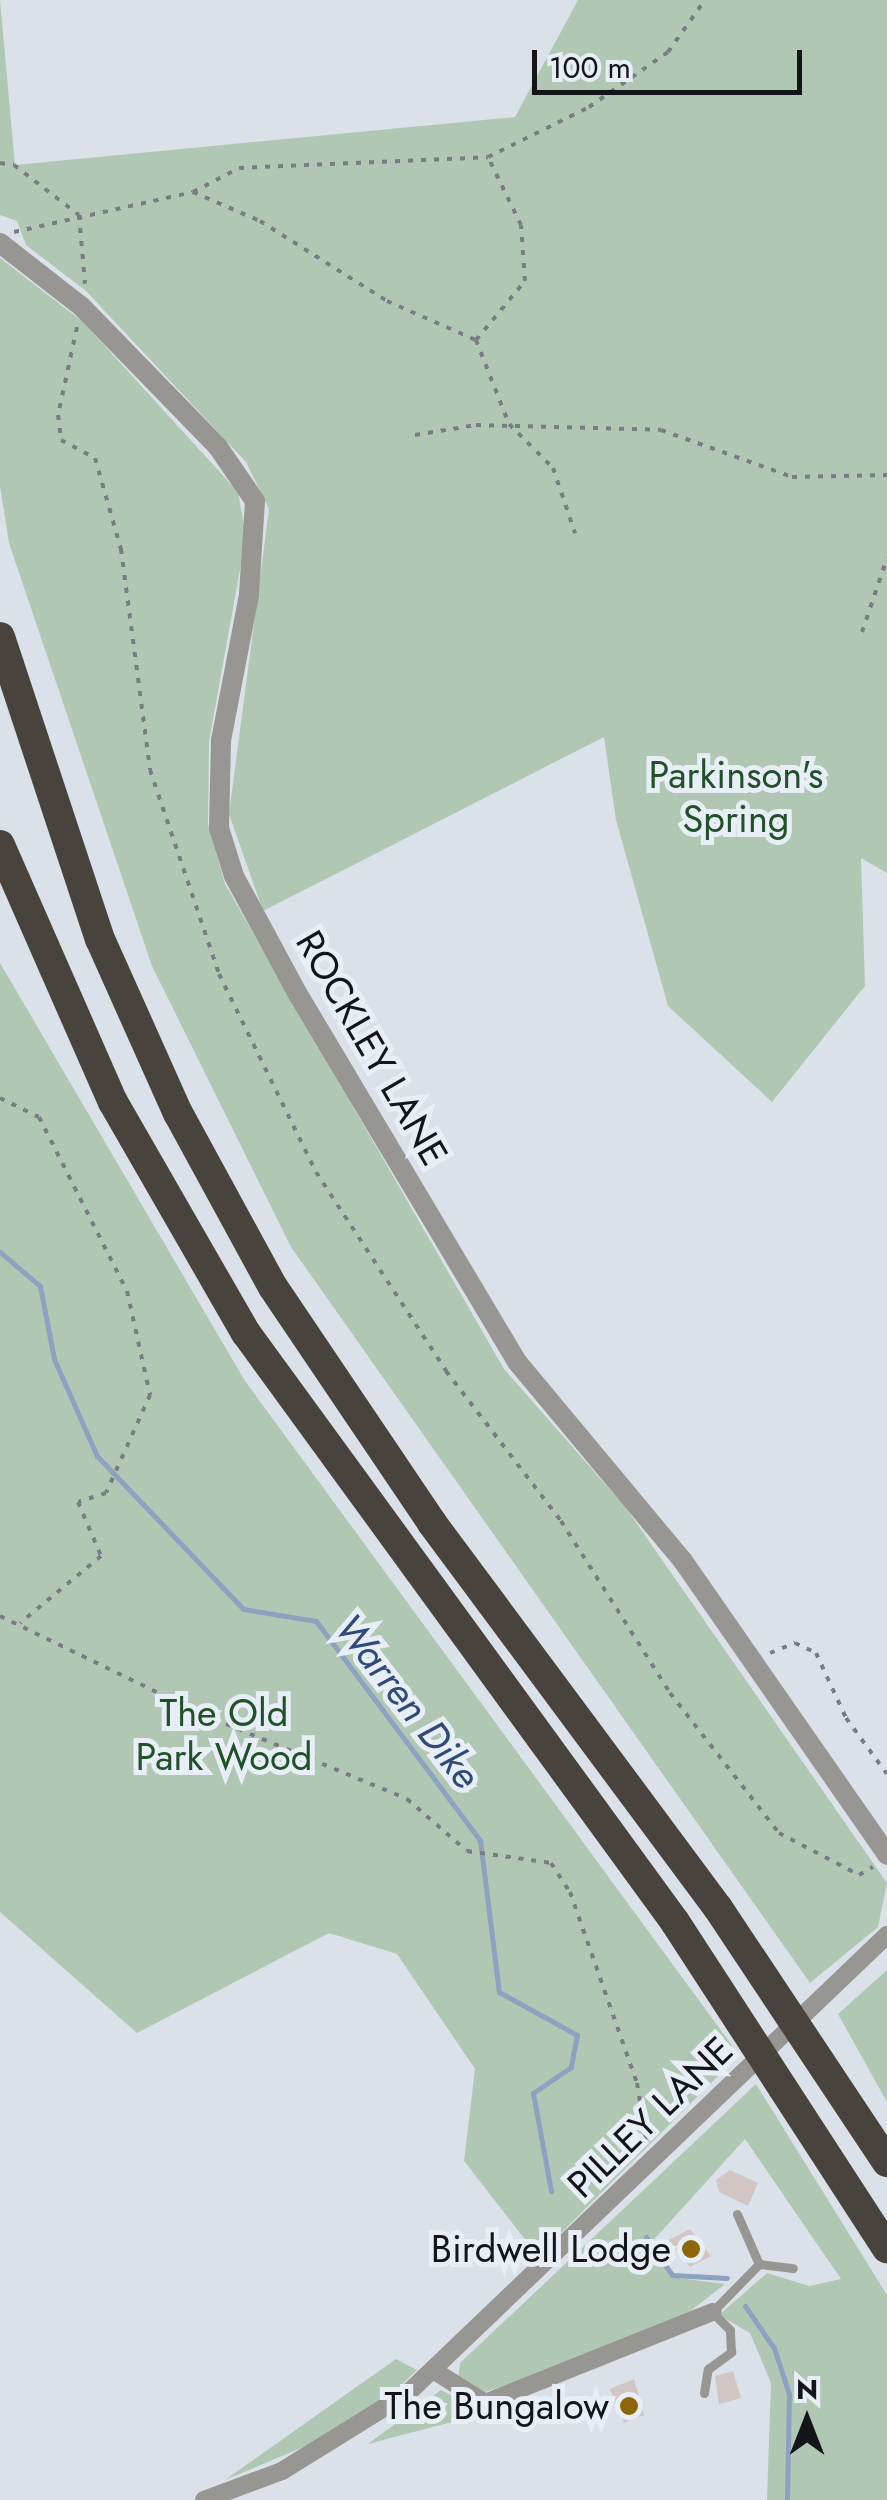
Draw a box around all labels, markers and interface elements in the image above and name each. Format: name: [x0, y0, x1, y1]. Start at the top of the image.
scale bar: [537, 30, 807, 92]
text: 100 m: [549, 46, 631, 89]
park label: Parkinson's Spring: [649, 752, 823, 842]
street label: ROCKLEY LANE: [286, 923, 458, 1173]
water label: Warren Dike: [325, 1604, 491, 1798]
park label: The Old Park Wood: [136, 1690, 312, 1780]
street label: PILLEY LANE: [558, 2027, 742, 2207]
place label: Birdwell Lodge: [431, 2226, 671, 2272]
marker: Birdwell Lodge: [680, 2238, 702, 2260]
text: N: [796, 2369, 818, 2410]
north arrow: [757, 2370, 857, 2470]
place label: The Bungalow: [385, 2383, 609, 2429]
marker: The Bungalow: [618, 2395, 640, 2417]

